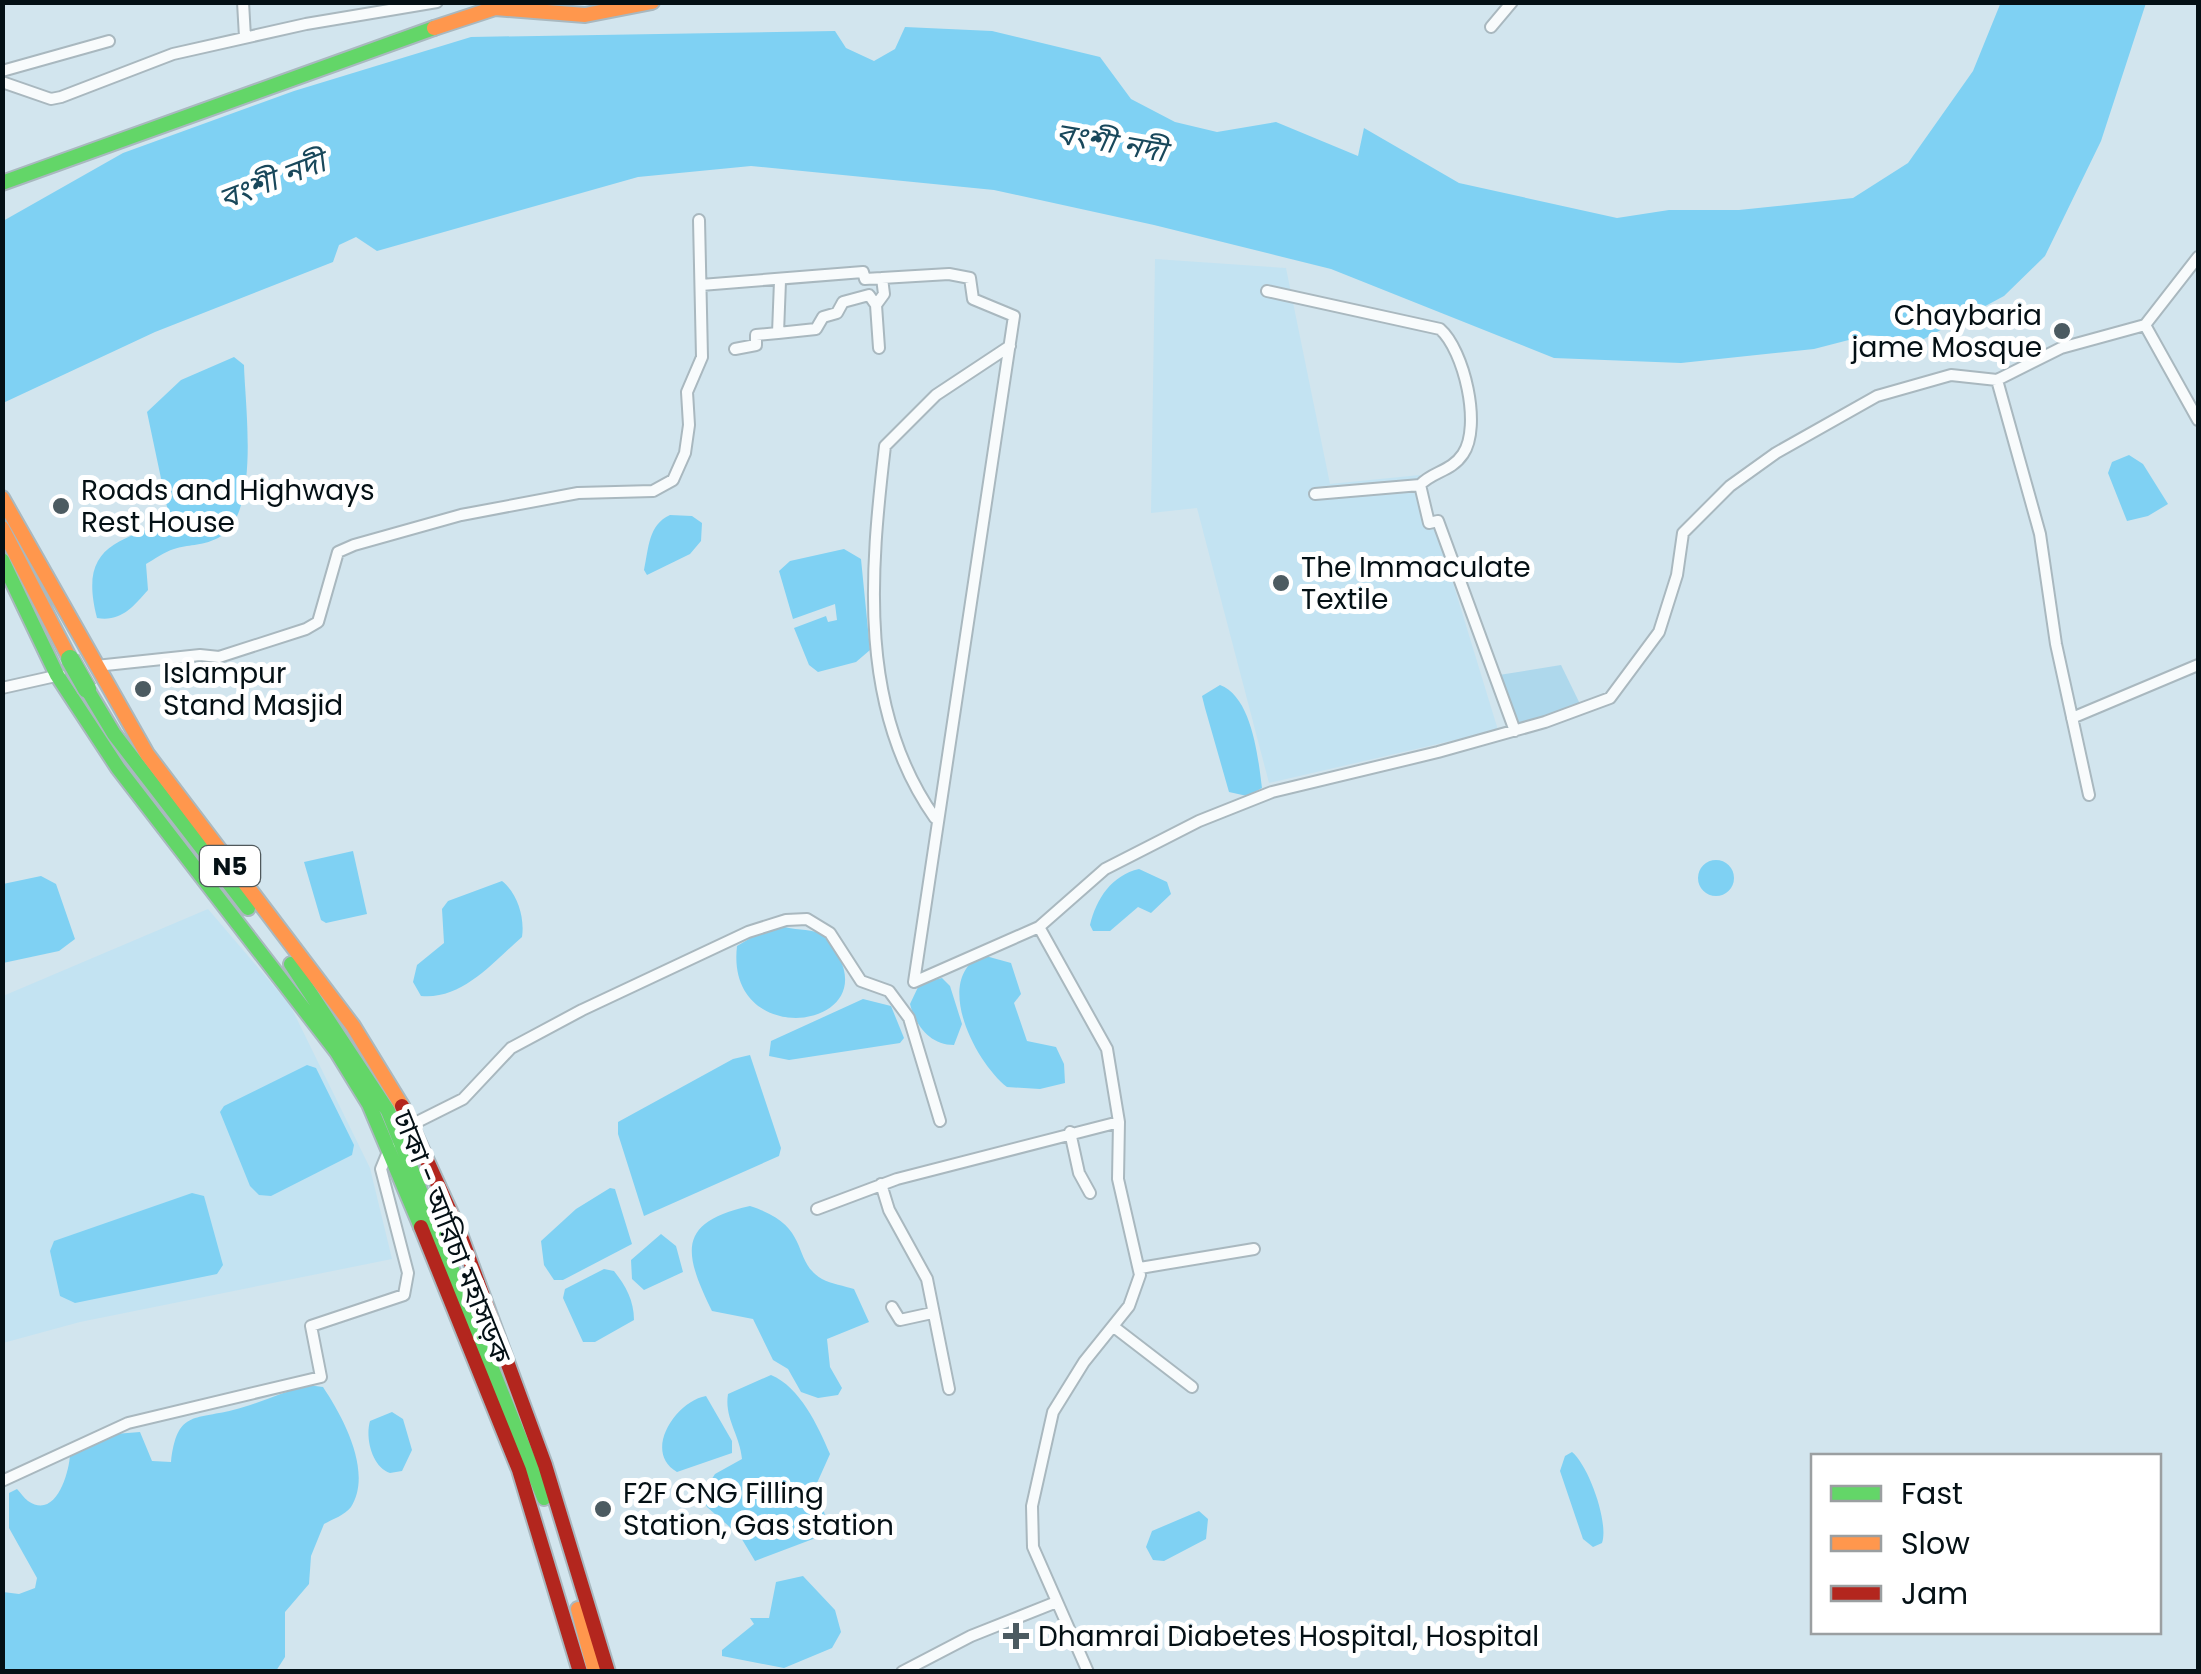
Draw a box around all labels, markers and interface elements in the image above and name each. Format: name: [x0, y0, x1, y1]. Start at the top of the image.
water label: বংশী নদী: [1053, 111, 1174, 174]
water label: বংশী নদী: [212, 138, 336, 220]
place label: Chaybaria jame Mosque: [1851, 296, 2042, 367]
marker: Chaybaria jame Mosque: [2051, 320, 2073, 342]
place label: Roads and Highways Rest House: [81, 471, 375, 542]
marker: Roads and Highways Rest House: [50, 495, 72, 517]
place label: The Immaculate Textile: [1301, 548, 1531, 619]
marker: The Immaculate Textile: [1270, 572, 1292, 594]
place label: Islampur Stand Masjid: [163, 654, 343, 725]
marker: Islampur Stand Masjid: [132, 678, 154, 700]
road number: N5: [200, 846, 260, 886]
street label: ঢাকা - আরিচা মহাসড়ক: [383, 1104, 521, 1370]
legend: [1811, 1454, 2161, 1634]
text: Fast: [1901, 1472, 1963, 1515]
place label: F2F CNG Filling Station, Gas station: [623, 1474, 894, 1545]
marker: F2F CNG Filling Station, Gas station: [592, 1498, 614, 1520]
text: Slow: [1901, 1522, 1970, 1565]
text: Jam: [1901, 1572, 1968, 1615]
place label: Dhamrai Diabetes Hospital, Hospital: [1038, 1617, 1539, 1656]
marker: Dhamrai Diabetes Hospital, Hospital: [1003, 1623, 1029, 1649]

